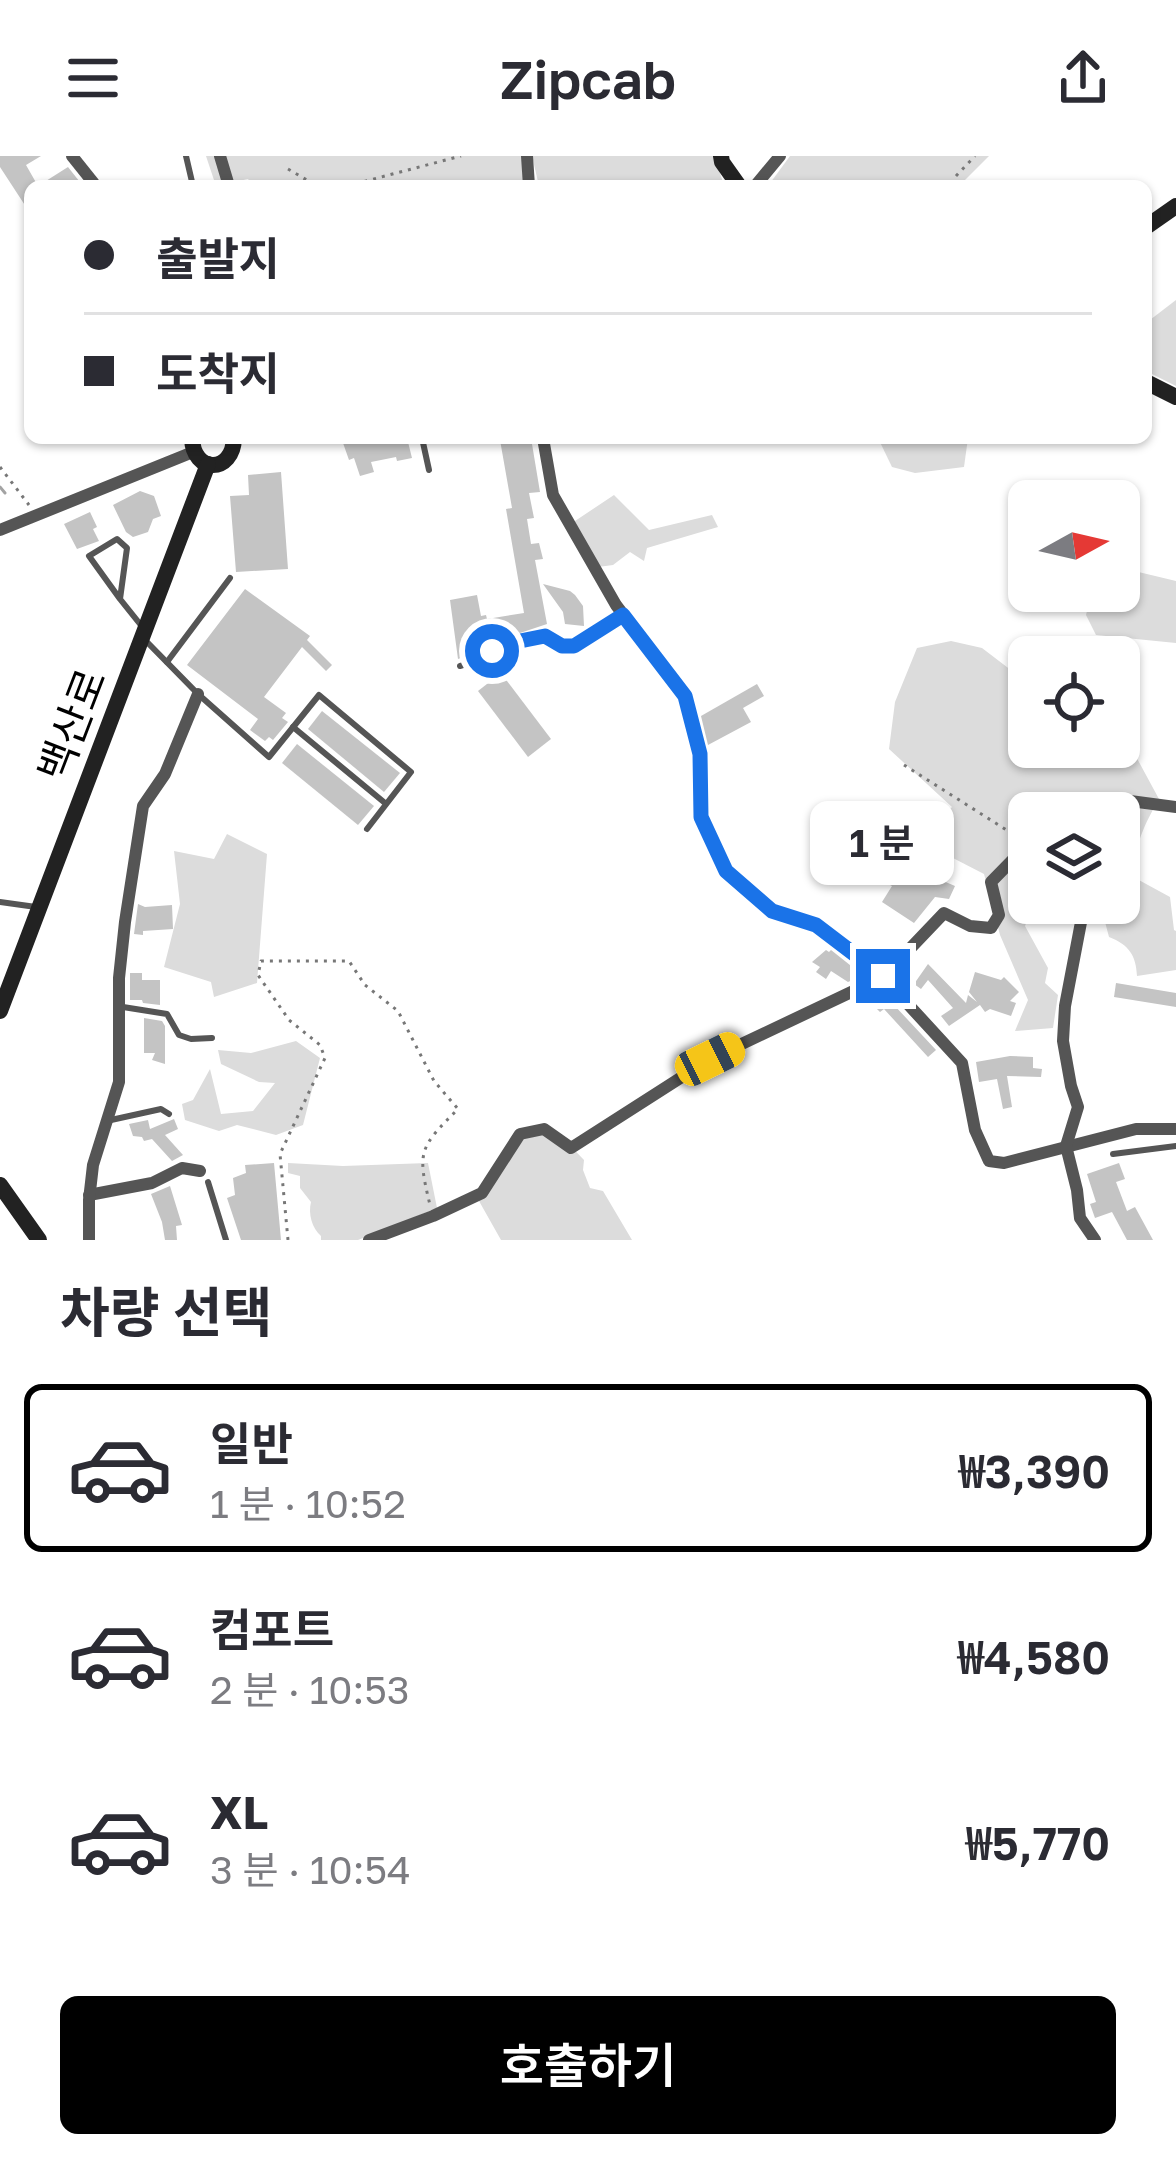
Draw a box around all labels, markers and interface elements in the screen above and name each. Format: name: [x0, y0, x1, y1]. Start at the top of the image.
icon: menu: [60, 45, 126, 111]
icon: share: [1050, 45, 1116, 111]
text: Zipcab: [500, 46, 676, 111]
text: 출발지: [156, 231, 280, 285]
text: 도착지: [156, 346, 280, 400]
north arrow: [1008, 480, 1140, 612]
map controls: [1008, 480, 1140, 924]
route start: [465, 624, 519, 678]
button: locate: [1008, 636, 1140, 768]
street label: 백산로: [27, 662, 115, 788]
button: layers: [1008, 792, 1140, 924]
callout: 1 분: [811, 802, 955, 886]
text: 1 분: [849, 819, 915, 866]
route end: [856, 949, 910, 1003]
car: [670, 1027, 750, 1091]
text: 차량 선택: [60, 1279, 272, 1344]
icon: car: [66, 1414, 174, 1522]
text: 일반: [210, 1416, 293, 1470]
text: ₩3,390: [959, 1444, 1110, 1498]
text: 1 분 · 10:52: [210, 1480, 406, 1527]
icon: car: [66, 1600, 174, 1708]
text: 컴포트: [210, 1602, 334, 1656]
text: ₩4,580: [958, 1630, 1110, 1684]
text: 2 분 · 10:53: [210, 1666, 410, 1713]
text: XL: [210, 1785, 268, 1839]
icon: car: [66, 1786, 174, 1894]
text: ₩5,770: [966, 1816, 1110, 1870]
text: 3 분 · 10:54: [210, 1846, 411, 1893]
button: 호출하기: [60, 1996, 1116, 2134]

